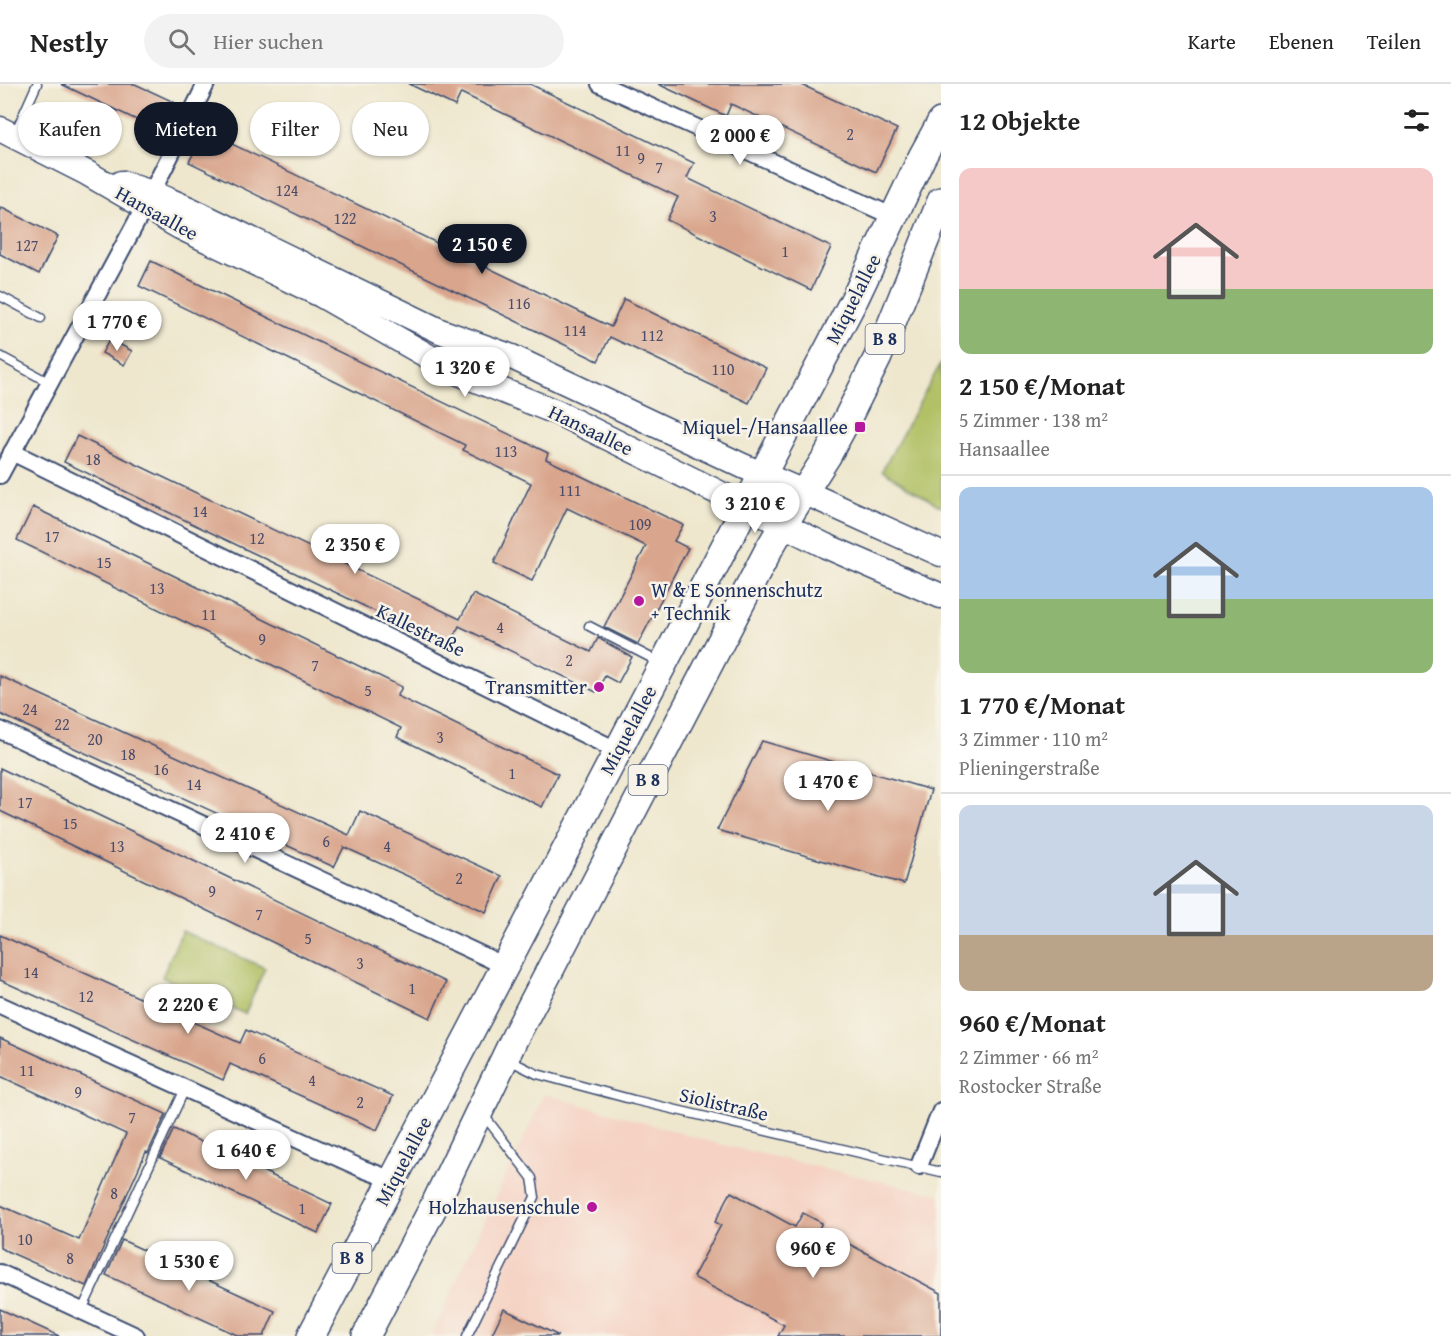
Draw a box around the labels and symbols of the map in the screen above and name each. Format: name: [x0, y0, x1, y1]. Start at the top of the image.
pin: 2 000 €: [685, 115, 795, 166]
house number: 2: [846, 122, 854, 146]
house number: 11: [615, 138, 631, 162]
house number: 9: [637, 146, 645, 170]
house number: 7: [655, 155, 663, 179]
street label: Hansaallee: [110, 178, 204, 247]
house number: 124: [275, 178, 299, 202]
house number: 3: [709, 204, 717, 228]
house number: 122: [333, 206, 357, 230]
pin: 2 150 €: [427, 224, 537, 275]
house number: 127: [15, 233, 39, 257]
house number: 1: [781, 239, 789, 263]
street label: Miquelallee: [817, 249, 888, 349]
house number: 116: [507, 291, 531, 315]
pin: 1 770 €: [62, 301, 172, 352]
house number: 114: [563, 318, 587, 342]
house number: 112: [640, 323, 664, 347]
road number: B 8: [866, 324, 904, 354]
pin: 1 320 €: [410, 347, 520, 398]
house number: 110: [711, 357, 735, 381]
street label: Hansaallee: [544, 397, 638, 462]
place label: Miquel-/Hansaallee: [683, 412, 848, 441]
marker: Miquel-/Hansaallee: [853, 420, 867, 434]
house number: 113: [494, 439, 518, 463]
house number: 18: [85, 447, 101, 471]
house number: 111: [558, 478, 582, 502]
pin: 3 210 €: [700, 483, 810, 534]
house number: 14: [192, 499, 208, 523]
house number: 109: [628, 512, 652, 536]
house number: 17: [44, 524, 60, 548]
pin: 2 350 €: [300, 524, 410, 575]
house number: 12: [249, 526, 265, 550]
house number: 15: [96, 550, 112, 574]
place label: W & E Sonnenschutz + Technik: [651, 575, 823, 627]
house number: 13: [149, 576, 165, 600]
marker: W & E Sonnenschutz + Technik: [632, 594, 646, 608]
street label: Kallestraße: [372, 596, 471, 664]
house number: 11: [201, 602, 217, 626]
house number: 4: [496, 615, 504, 639]
house number: 9: [258, 627, 266, 651]
house number: 2: [565, 648, 573, 672]
house number: 7: [311, 653, 319, 677]
place label: Transmitter: [485, 672, 587, 701]
house number: 5: [364, 678, 372, 702]
street label: Miquelallee: [592, 680, 663, 780]
marker: Transmitter: [592, 680, 606, 694]
house number: 24: [22, 697, 38, 721]
house number: 22: [54, 712, 70, 736]
house number: 3: [436, 725, 444, 749]
house number: 20: [87, 727, 103, 751]
house number: 18: [120, 742, 136, 766]
house number: 16: [153, 757, 169, 781]
house number: 1: [508, 761, 516, 785]
pin: 1 470 €: [773, 761, 883, 812]
road number: B 8: [628, 765, 668, 795]
house number: 14: [186, 772, 202, 796]
house number: 17: [17, 790, 33, 814]
house number: 15: [62, 811, 78, 835]
pin: 2 410 €: [190, 813, 300, 864]
house number: 6: [322, 829, 330, 853]
house number: 13: [109, 834, 125, 858]
house number: 4: [383, 834, 391, 858]
house number: 2: [455, 866, 463, 890]
house number: 9: [208, 879, 216, 903]
house number: 7: [255, 902, 263, 926]
house number: 5: [304, 926, 312, 950]
house number: 3: [356, 951, 364, 975]
house number: 14: [23, 960, 39, 984]
house number: 1: [408, 976, 416, 1000]
house number: 12: [78, 984, 94, 1008]
pin: 2 220 €: [133, 984, 243, 1035]
house number: 6: [258, 1046, 266, 1070]
house number: 11: [19, 1058, 35, 1082]
house number: 4: [308, 1068, 316, 1092]
street label: Siolistraße: [677, 1079, 771, 1128]
house number: 9: [74, 1080, 82, 1104]
house number: 2: [356, 1090, 364, 1114]
house number: 7: [128, 1105, 136, 1129]
street label: Miquelallee: [367, 1111, 438, 1211]
pin: 1 640 €: [191, 1130, 301, 1181]
house number: 8: [110, 1181, 118, 1205]
place label: Holzhausenschule: [429, 1192, 580, 1221]
house number: 1: [298, 1196, 306, 1220]
marker: Holzhausenschule: [585, 1200, 599, 1214]
house number: 10: [17, 1227, 33, 1251]
pin: 960 €: [771, 1228, 855, 1279]
pin: 1 530 €: [134, 1241, 244, 1292]
road number: B 8: [332, 1243, 372, 1273]
house number: 8: [66, 1246, 74, 1270]

